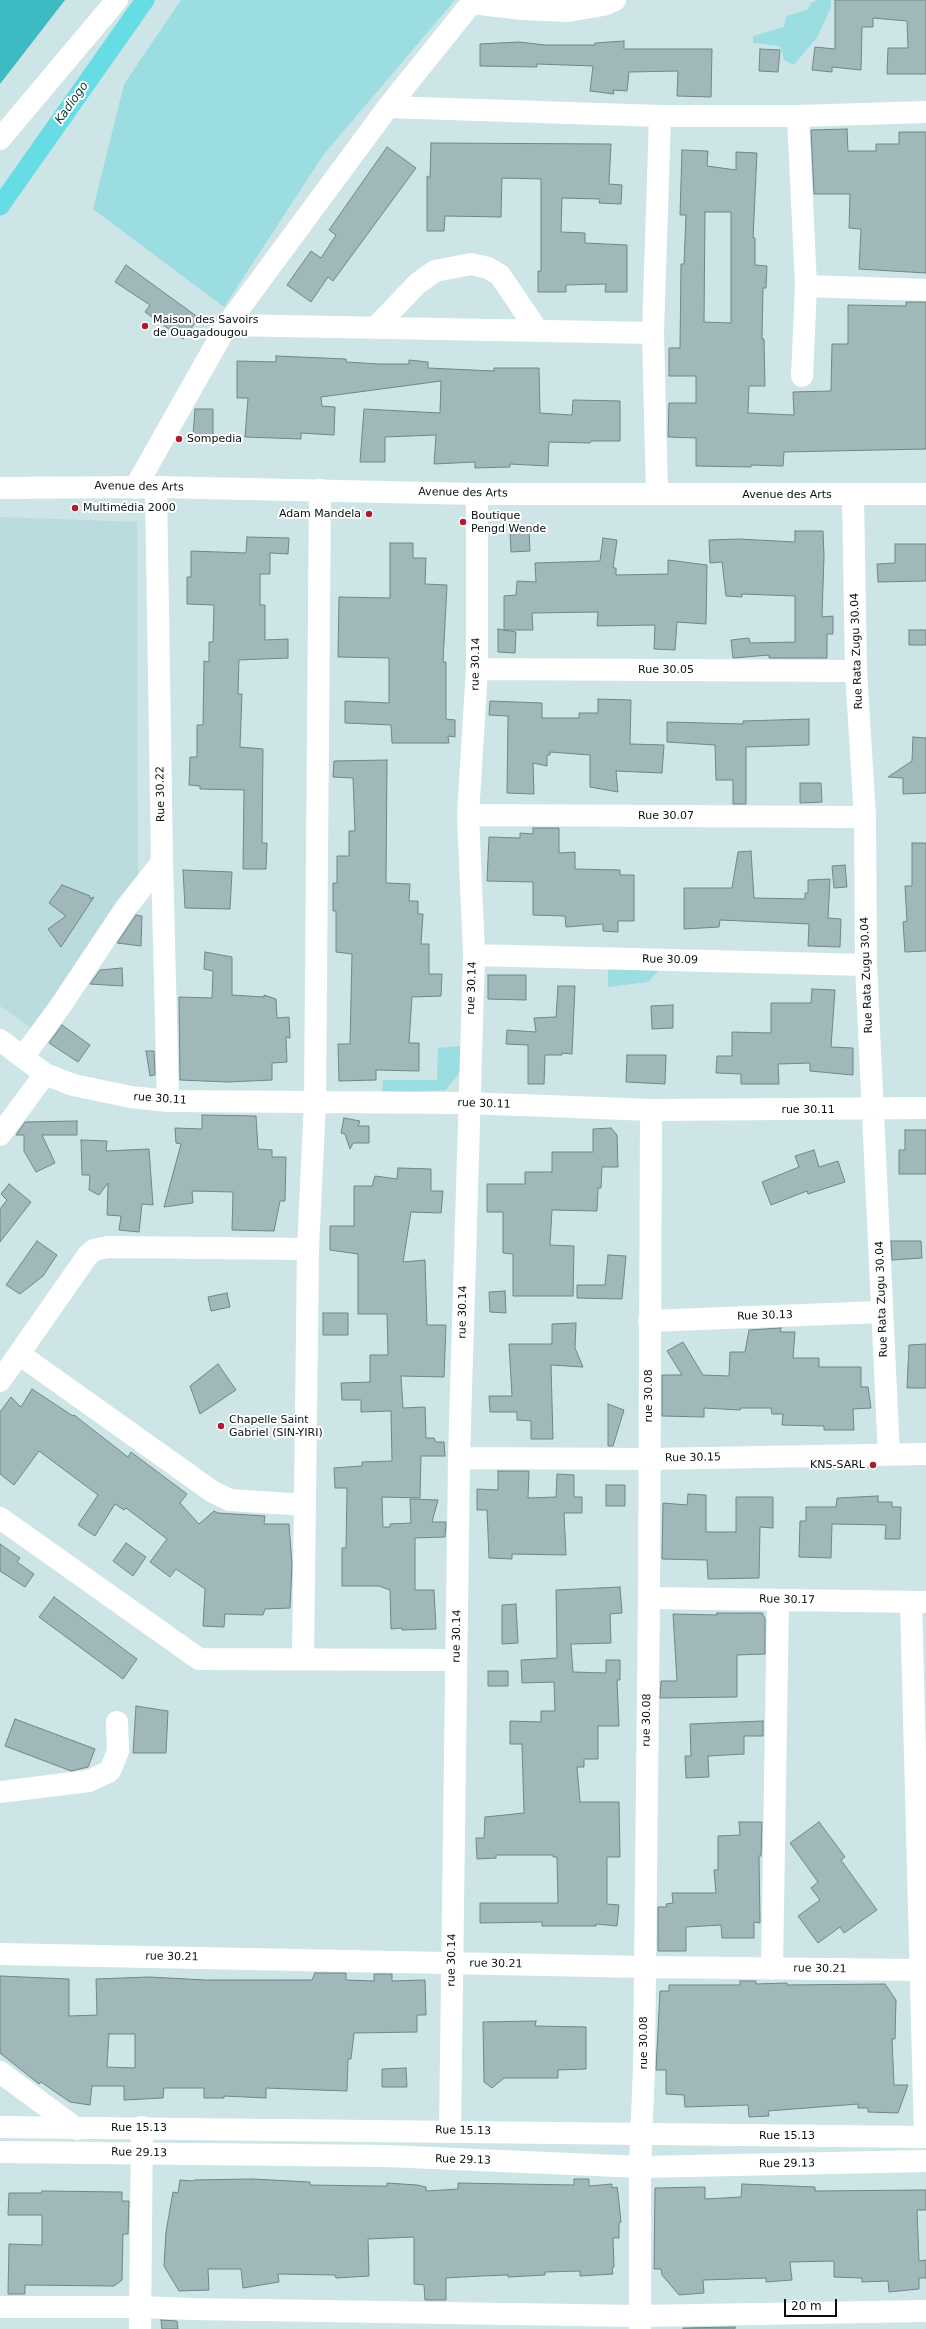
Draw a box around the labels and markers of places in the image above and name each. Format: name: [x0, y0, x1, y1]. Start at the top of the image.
place label: Maison des Savoirs de Ouagadougou: [153, 313, 258, 339]
marker: Maison des Savoirs de Ouagadougou: [140, 321, 150, 331]
place label: Sompedia: [187, 432, 242, 446]
marker: Sompedia: [174, 434, 184, 444]
place label: Multimédia 2000: [83, 501, 176, 515]
marker: Multimédia 2000: [70, 503, 80, 513]
place label: Adam Mandela: [279, 507, 361, 521]
marker: Adam Mandela: [364, 509, 374, 519]
place label: Boutique Pengd Wende: [471, 509, 546, 535]
marker: Boutique Pengd Wende: [458, 517, 468, 527]
place label: Chapelle Saint Gabriel (SIN-YIRI): [229, 1413, 323, 1439]
marker: Chapelle Saint Gabriel (SIN-YIRI): [216, 1421, 226, 1431]
place label: KNS-SARL: [810, 1458, 865, 1472]
marker: KNS-SARL: [868, 1460, 878, 1470]

